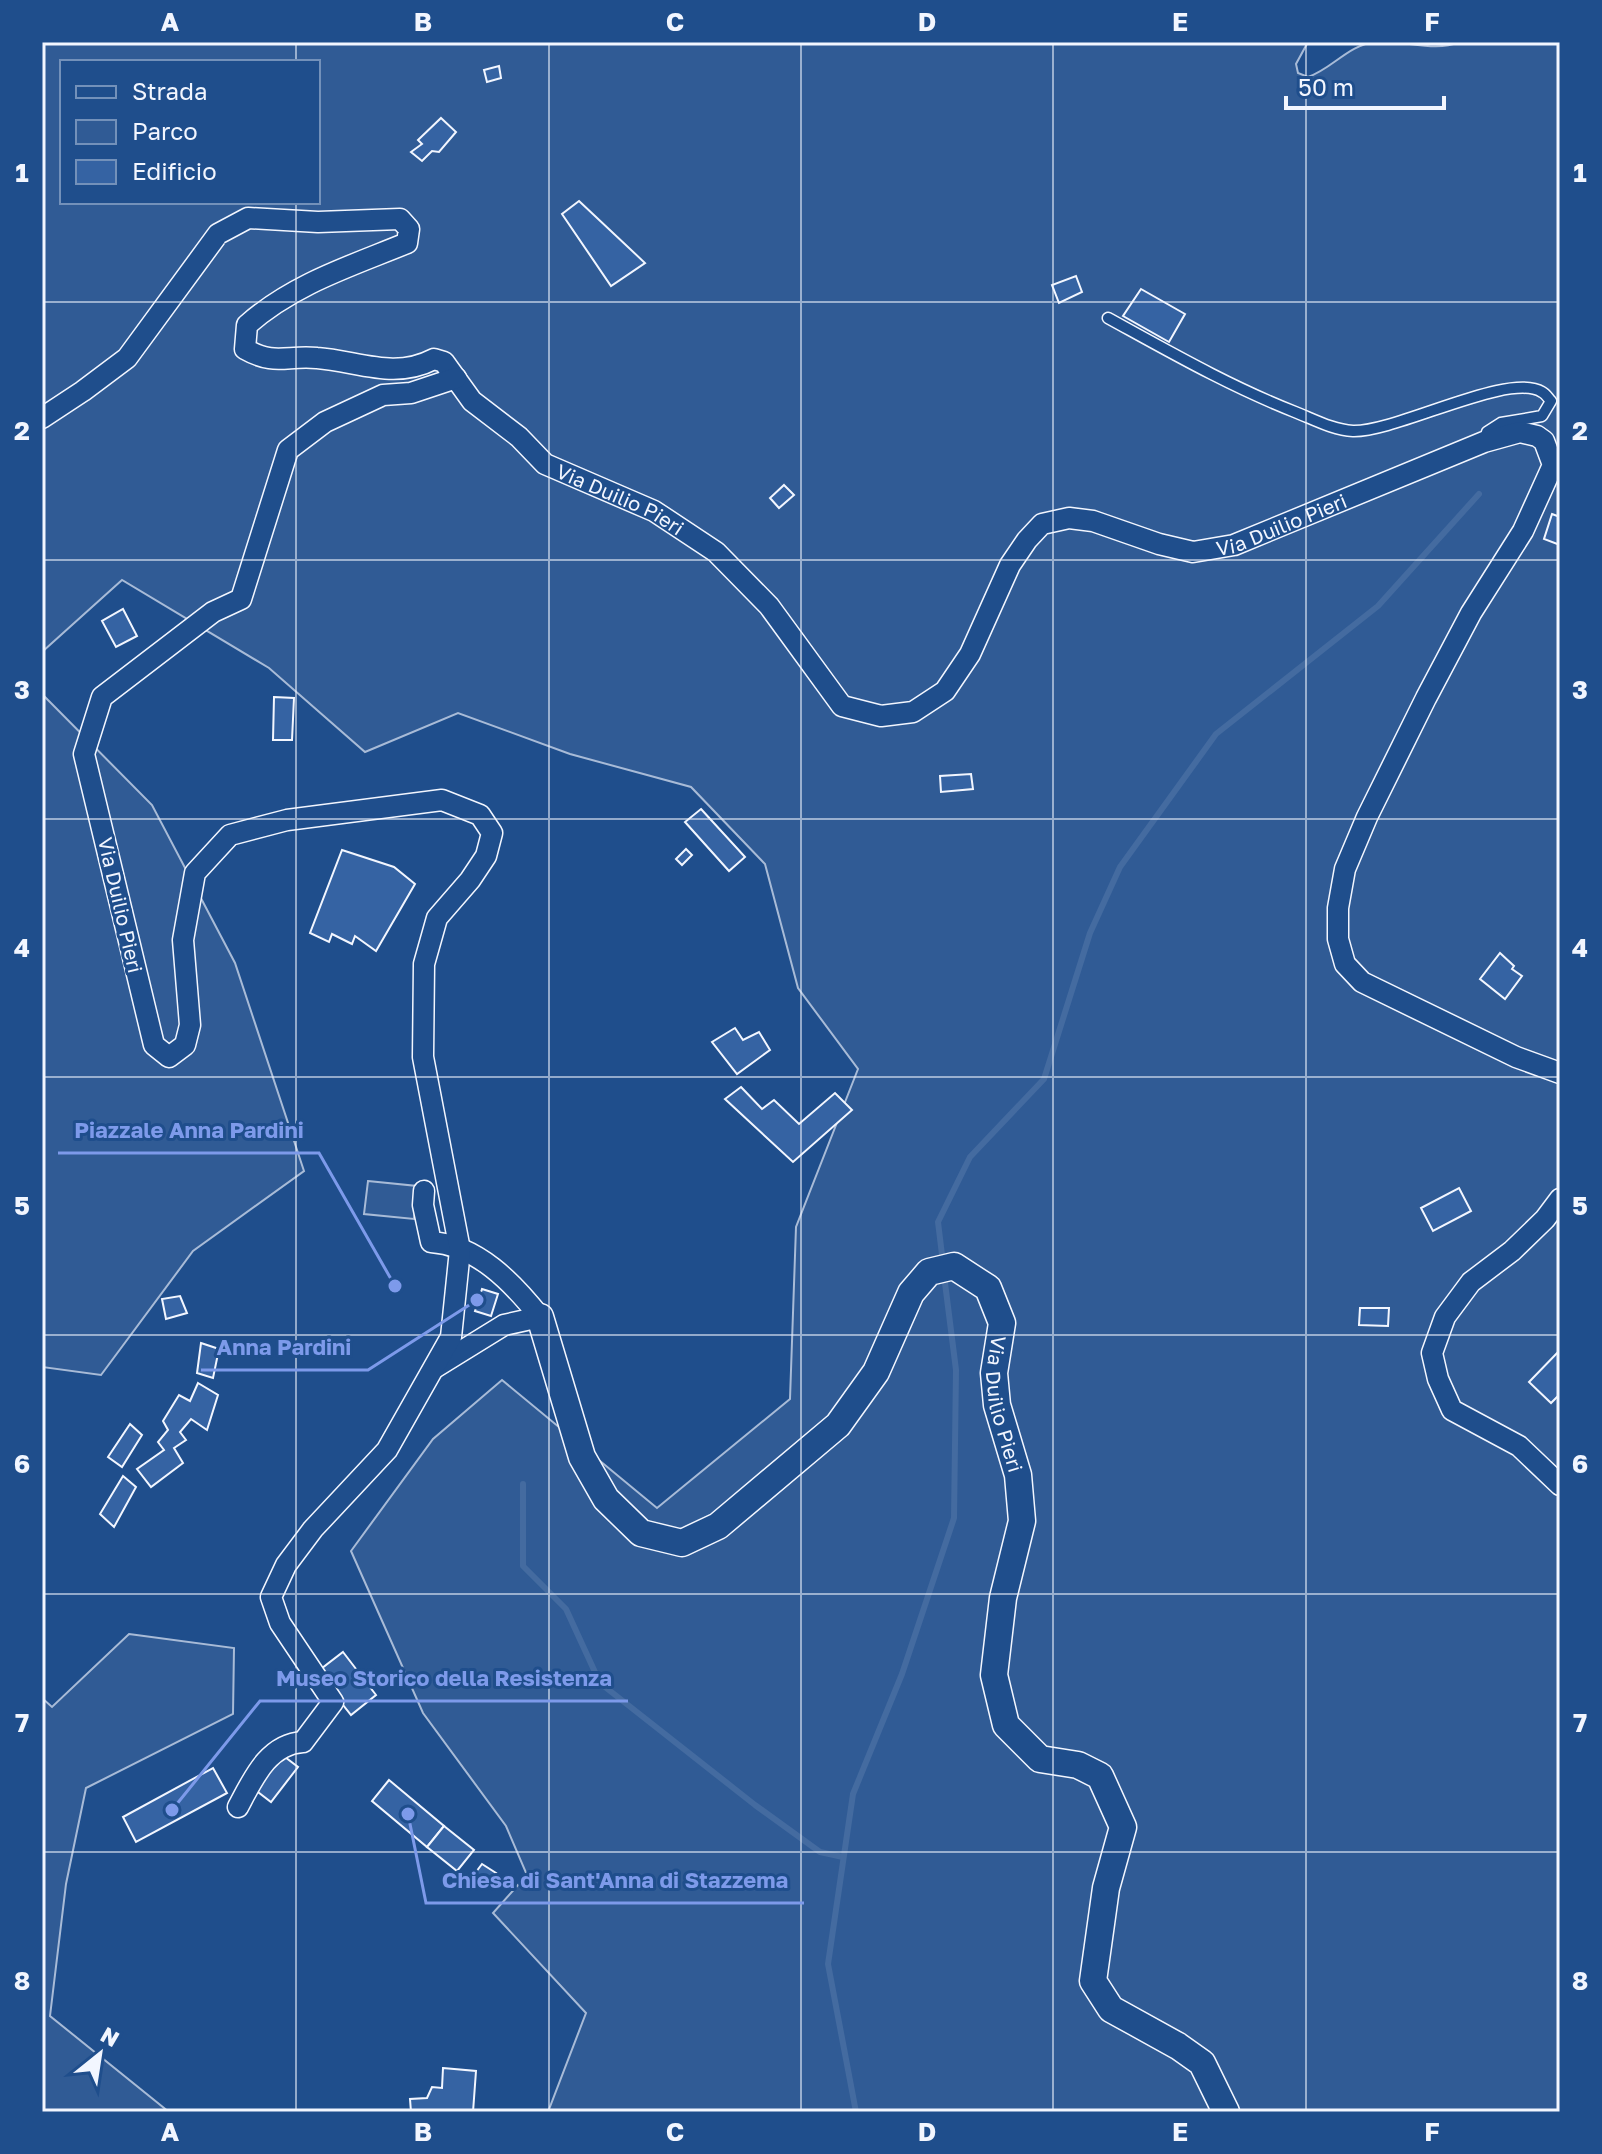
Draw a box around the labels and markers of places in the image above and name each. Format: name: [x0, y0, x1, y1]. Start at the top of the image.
callout: Piazzale Anna Pardini: [58, 1107, 319, 1153]
callout: Anna Pardini: [201, 1324, 368, 1370]
callout: Museo Storico della Resistenza: [260, 1655, 628, 1701]
callout: Chiesa di Sant'Anna di Stazzema: [426, 1857, 804, 1903]

